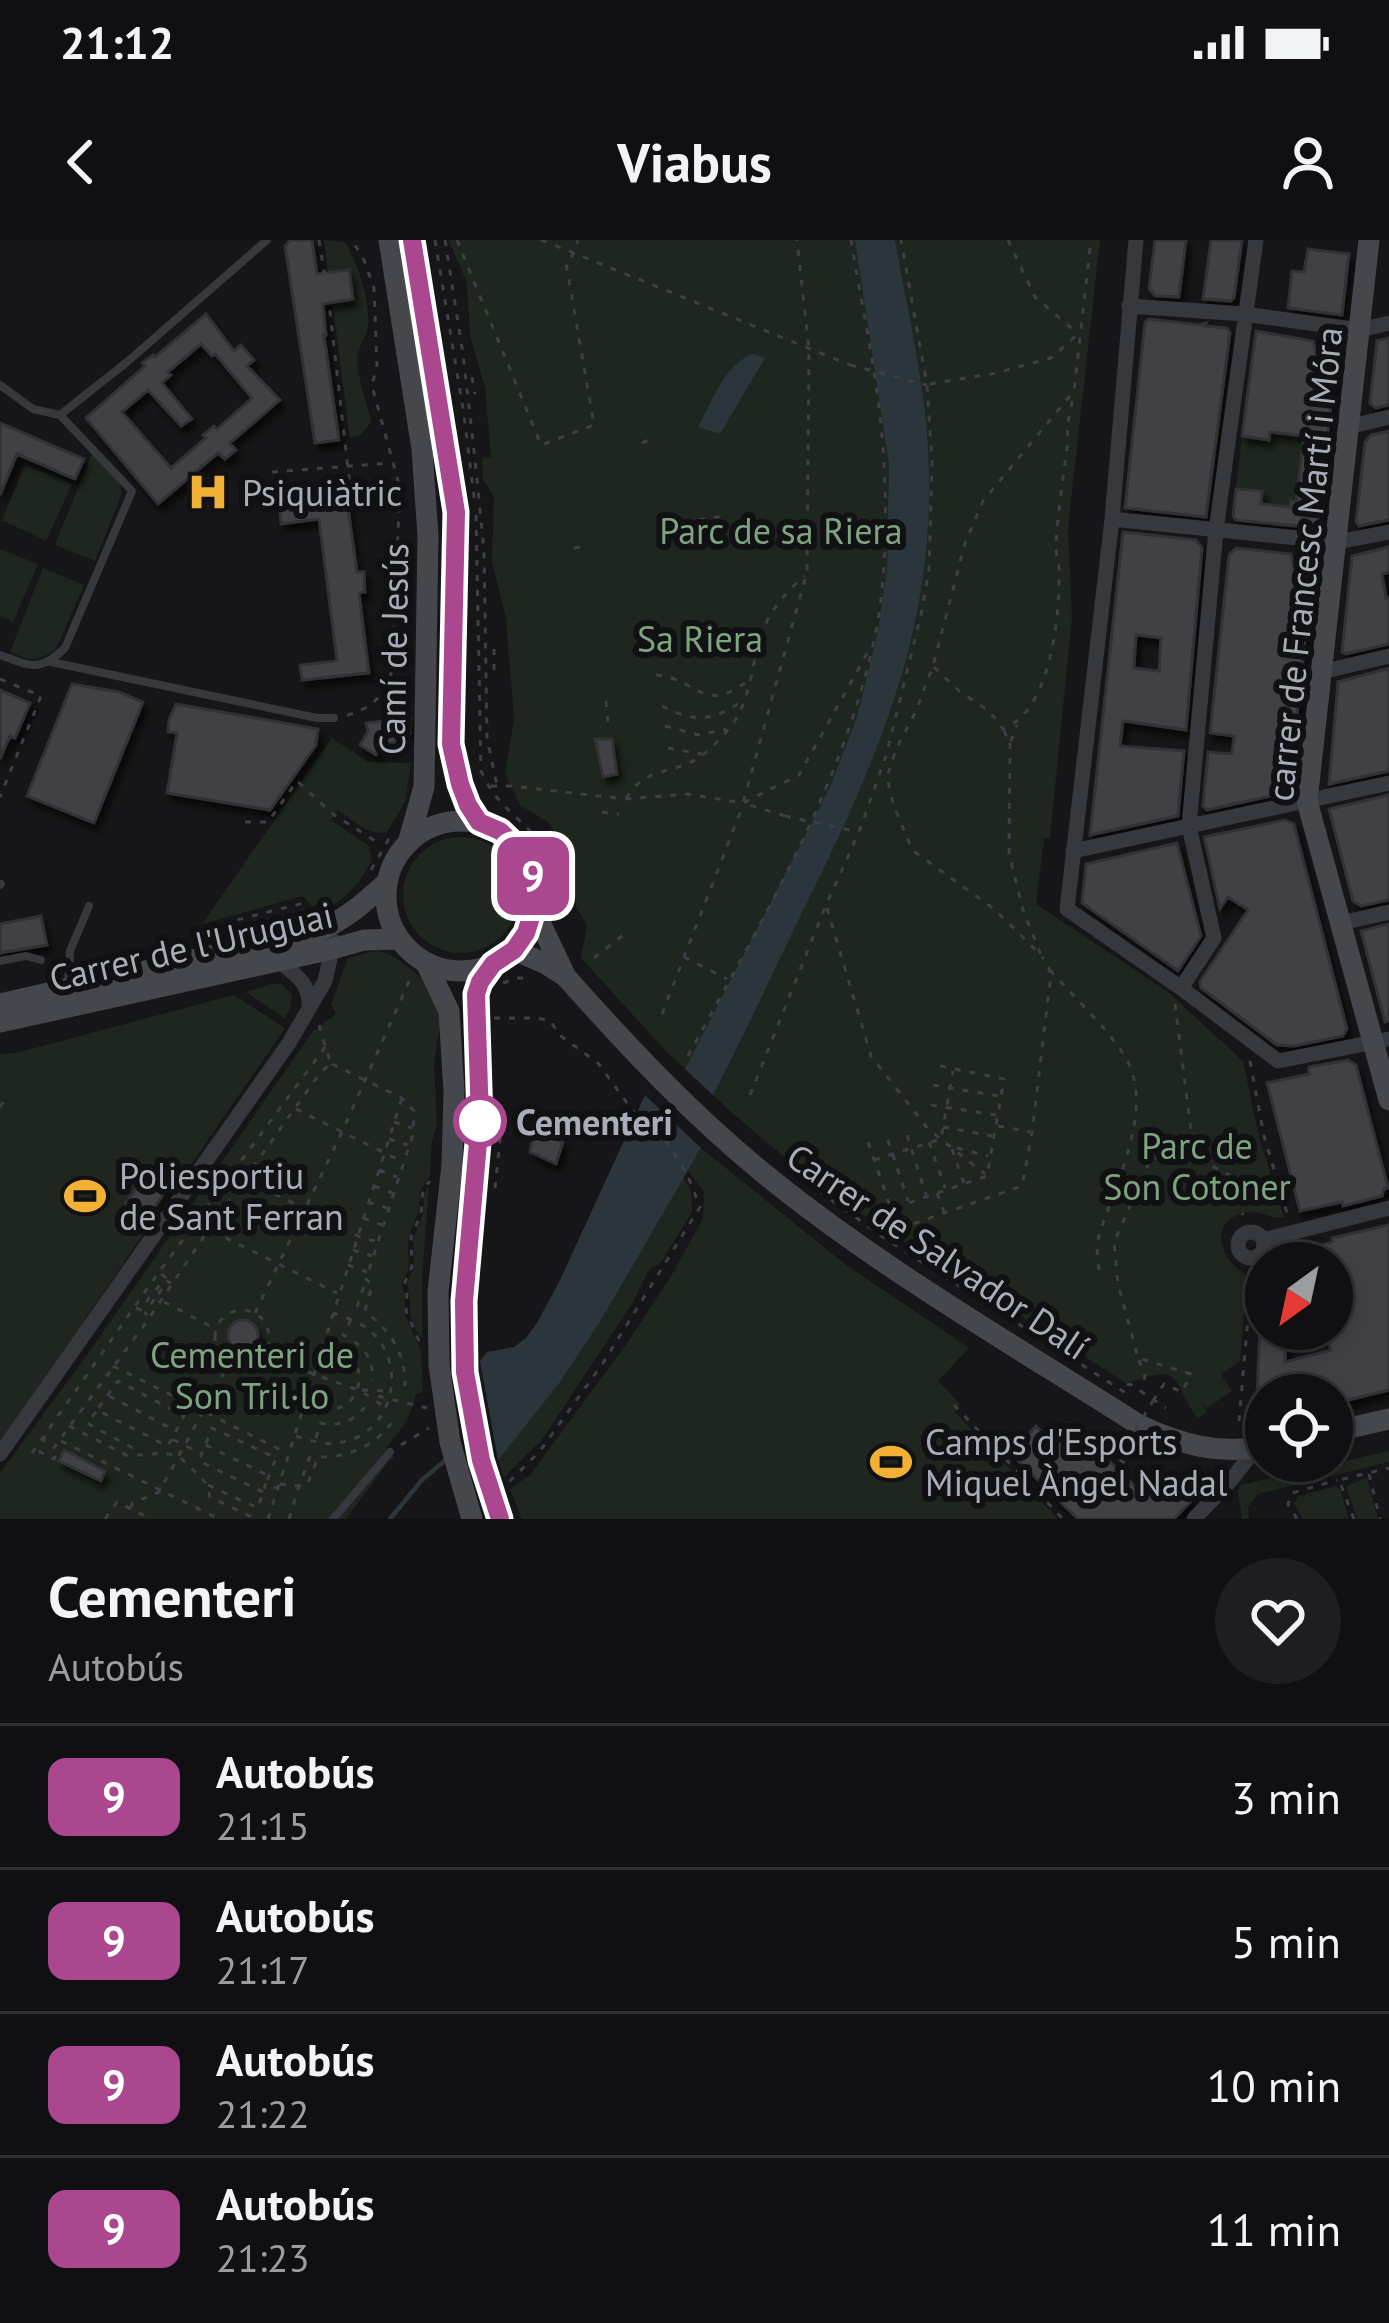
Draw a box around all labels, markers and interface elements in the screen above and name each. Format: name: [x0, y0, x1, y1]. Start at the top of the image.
text: 21:12: [60, 13, 174, 71]
text: Viabus: [617, 127, 772, 197]
icon: back: [48, 129, 114, 195]
icon: person: [1275, 129, 1341, 195]
street label: carrer de Francesc Martí i Móra: [1256, 325, 1352, 803]
hospital icon: Psiquiàtric: [185, 469, 231, 515]
place label: Psiquiàtric: [242, 469, 402, 516]
park label: Parc de sa Riera: [659, 507, 903, 554]
street label: Camí de Jesús: [368, 543, 418, 755]
park label: Sa Riera: [637, 615, 763, 662]
line badge: 9: [494, 837, 572, 915]
text: 9: [521, 848, 545, 903]
street label: Carrer de l'Uruguai: [45, 891, 337, 1001]
marker: Cementeri: [455, 1096, 505, 1146]
place label: Cementeri: [516, 1098, 673, 1145]
park label: Parc de Son Cotoner: [1103, 1122, 1291, 1210]
street label: Carrer de Salvador Dalí: [778, 1132, 1098, 1370]
place label: Poliesportiu de Sant Ferran: [119, 1152, 344, 1240]
sports icon: Poliesportiu de Sant Ferran: [62, 1173, 108, 1219]
north arrow: [1245, 1242, 1353, 1350]
map controls: [1245, 1242, 1353, 1482]
park label: Cementeri de Son Tril·lo: [150, 1331, 354, 1419]
button: locate: [1245, 1374, 1353, 1482]
place label: Camps d'Esports Miquel Àngel Nadal: [925, 1418, 1228, 1506]
sports icon: Camps d'Esports Miquel Àngel Nadal: [868, 1439, 914, 1485]
button: heart: [1215, 1558, 1341, 1684]
text: Cementeri: [48, 1559, 297, 1633]
text: Autobús: [48, 1641, 184, 1692]
text: Autobús: [216, 1742, 374, 1800]
text: 3 min: [1231, 1768, 1341, 1826]
text: 9: [102, 1769, 126, 1824]
text: 21:15: [216, 1800, 310, 1851]
text: Autobús: [216, 1886, 374, 1944]
text: 5 min: [1231, 1912, 1341, 1970]
text: 9: [102, 1913, 126, 1968]
text: 21:17: [216, 1944, 310, 1995]
text: Autobús: [216, 2030, 374, 2088]
text: 10 min: [1207, 2056, 1341, 2114]
text: 9: [102, 2057, 126, 2112]
text: 21:22: [216, 2088, 310, 2139]
text: Autobús: [216, 2174, 374, 2232]
text: 11 min: [1207, 2200, 1341, 2258]
text: 9: [102, 2201, 126, 2256]
text: 21:23: [216, 2232, 310, 2283]

